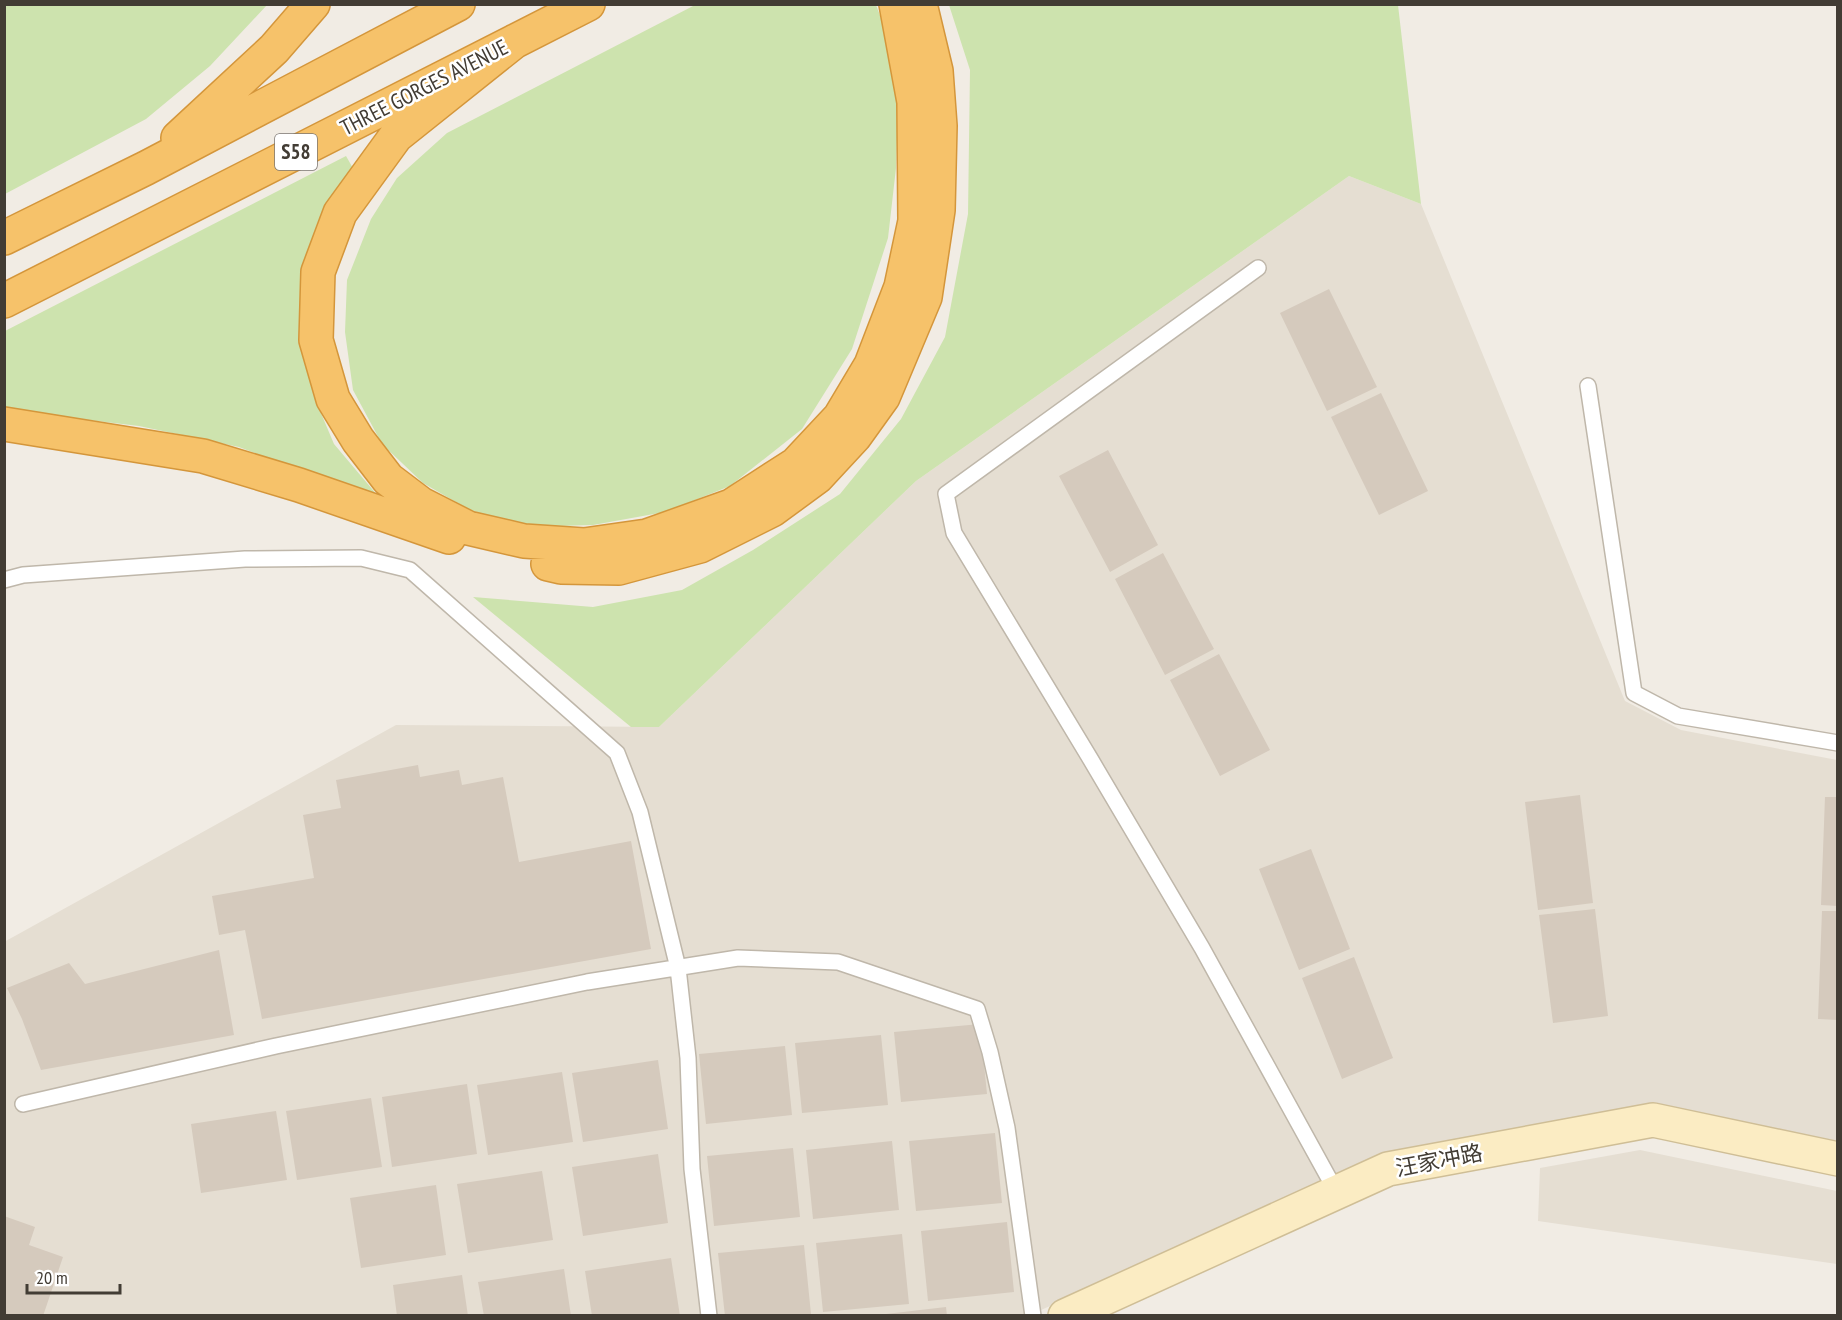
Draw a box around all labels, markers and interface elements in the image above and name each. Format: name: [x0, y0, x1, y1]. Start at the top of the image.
street label: THREE GORGES AVENUE: [336, 33, 512, 141]
road number: S58: [275, 134, 317, 170]
street label: 汪家冲路: [1393, 1138, 1485, 1182]
scale bar: [27, 1257, 120, 1295]
text: 20 m: [36, 1266, 68, 1289]

